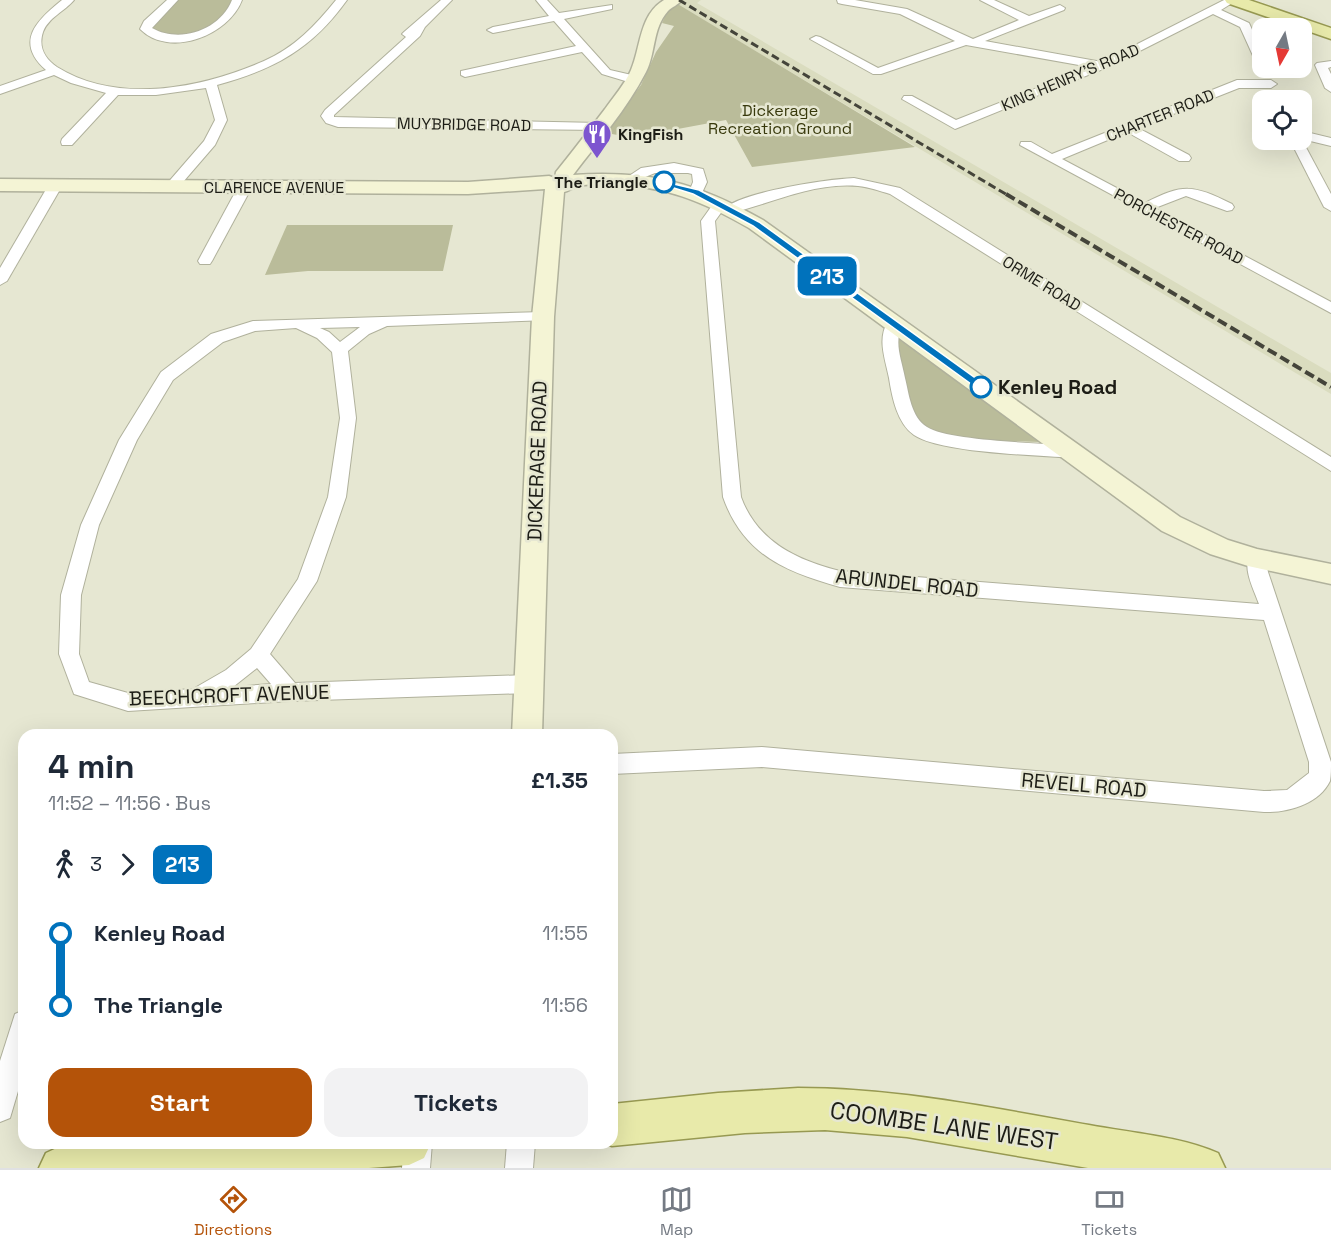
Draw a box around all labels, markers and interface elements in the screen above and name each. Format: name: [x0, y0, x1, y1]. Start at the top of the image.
north arrow: [1252, 18, 1312, 78]
map controls: [1252, 18, 1312, 150]
street label: KING HENRY'S ROAD: [998, 39, 1142, 116]
street label: CHARTER ROAD: [1103, 84, 1217, 147]
button: locate: [1252, 90, 1312, 150]
park label: Dickerage Recreation Ground: [708, 100, 852, 139]
street label: MUYBRIDGE ROAD: [397, 113, 531, 136]
restaurant icon: KingFish: [581, 118, 613, 160]
place label: KingFish: [618, 124, 683, 145]
marker: The Triangle: [653, 171, 675, 193]
place label: The Triangle: [554, 172, 648, 193]
street label: CLARENCE AVENUE: [204, 177, 344, 198]
street label: PORCHESTER ROAD: [1110, 183, 1247, 269]
street label: ORME ROAD: [998, 251, 1085, 316]
line badge: 213: [792, 256, 862, 296]
text: 213: [810, 263, 844, 290]
place label: Kenley Road: [998, 374, 1117, 400]
marker: Kenley Road: [970, 376, 992, 398]
street label: DICKERAGE ROAD: [521, 380, 553, 542]
street label: ARUNDEL ROAD: [834, 563, 980, 603]
street label: BEECHCROFT AVENUE: [128, 679, 330, 711]
text: 4 min: [48, 746, 135, 788]
text: £1.35: [531, 766, 588, 794]
street label: REVELL ROAD: [1020, 767, 1148, 803]
text: 11:52 – 11:56 · Bus: [48, 790, 211, 816]
icon: walk: [48, 848, 81, 881]
icon: forward: [111, 848, 144, 881]
text: 3: [90, 851, 102, 877]
text: 213: [165, 851, 200, 878]
text: Kenley Road: [94, 919, 225, 947]
text: 11:55: [542, 920, 588, 946]
text: The Triangle: [94, 991, 223, 1019]
text: 11:56: [542, 992, 588, 1018]
button: Start: [48, 1068, 312, 1137]
button: Tickets: [324, 1068, 588, 1137]
street label: COOMBE LANE WEST: [828, 1094, 1060, 1157]
tab: Directions: [194, 1183, 272, 1240]
tab: Map: [660, 1183, 693, 1240]
tab: Tickets: [1081, 1183, 1137, 1240]

